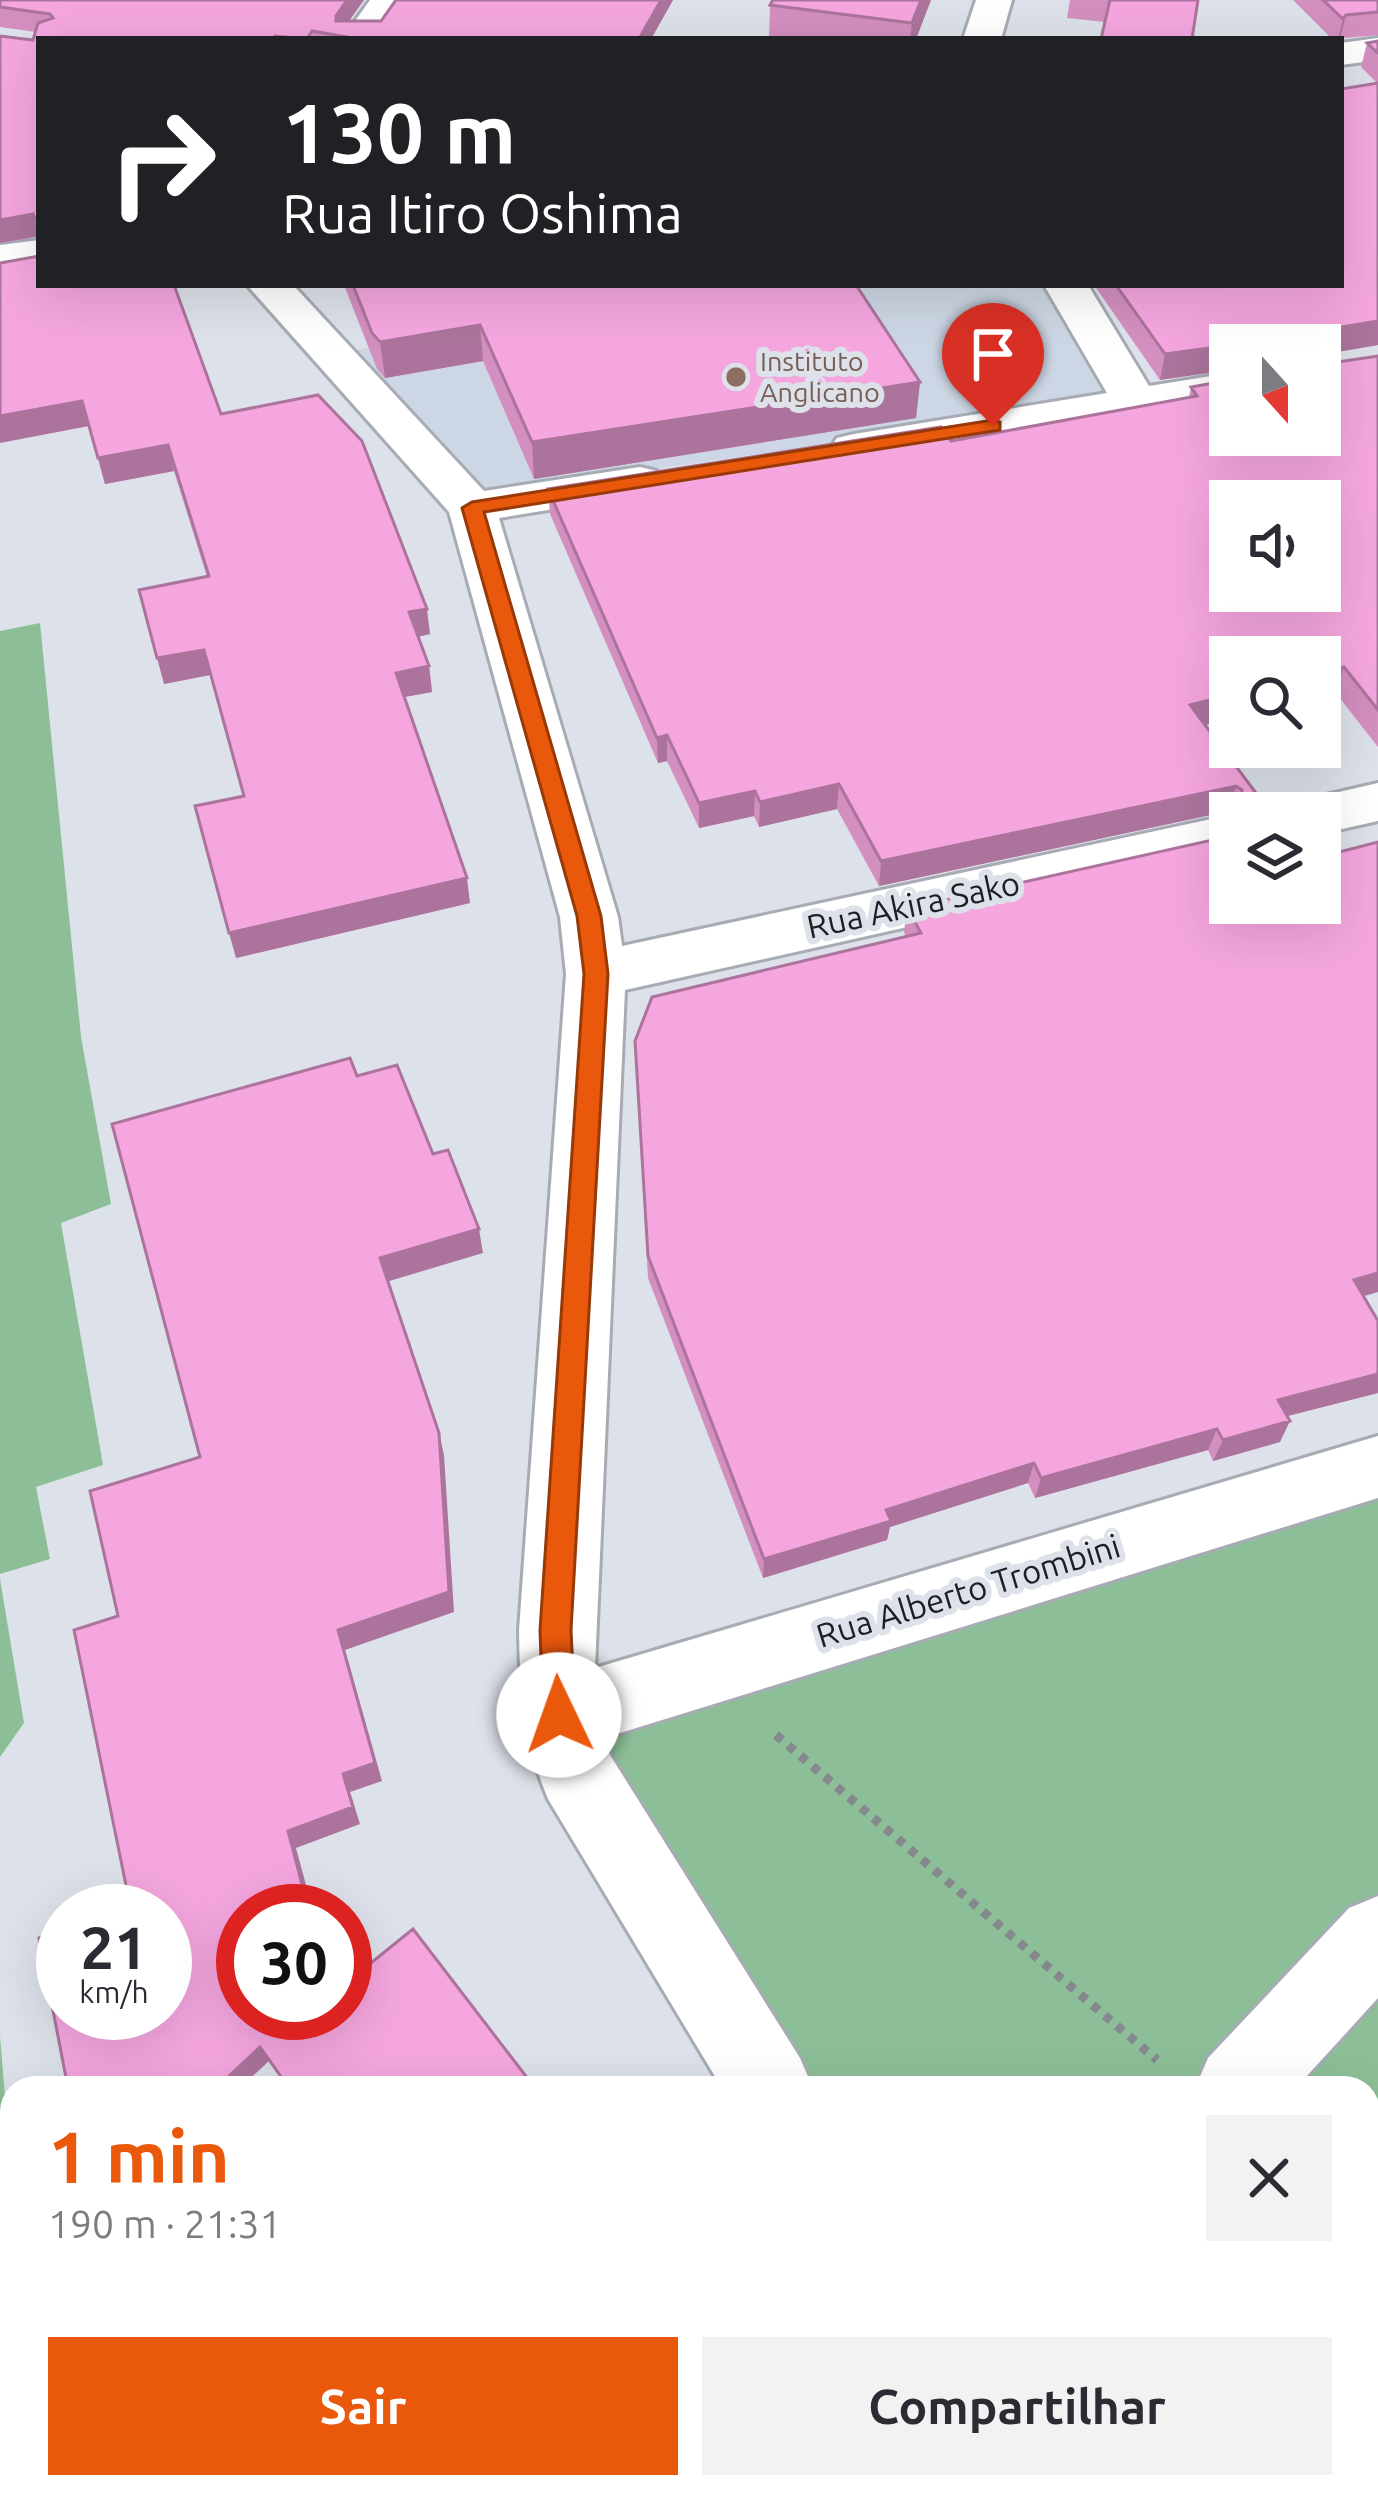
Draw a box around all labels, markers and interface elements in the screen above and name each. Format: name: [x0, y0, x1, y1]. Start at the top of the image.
icon: right: [84, 84, 240, 240]
text: 130 m: [282, 85, 516, 179]
text: Rua Itiro Oshima: [282, 183, 683, 243]
pin: [942, 303, 1044, 426]
icon: arrive: [960, 321, 1026, 387]
north arrow: [1209, 324, 1341, 456]
map controls: [1209, 324, 1341, 924]
place label: Instituto Anglicano: [760, 346, 880, 407]
marker: Instituto Anglicano: [723, 364, 749, 390]
button: sound: [1209, 480, 1341, 612]
button: search: [1209, 636, 1341, 768]
button: layers: [1209, 792, 1341, 924]
street label: Rua Akira Sako: [803, 863, 1023, 945]
street label: Rua Alberto Trombini: [812, 1526, 1124, 1654]
position arrow: [496, 1652, 622, 1778]
speed limit sign: 30: [216, 1884, 372, 2040]
text: 21: [80, 1913, 148, 1980]
text: km/h: [79, 1975, 149, 2009]
button: close: [1206, 2115, 1332, 2241]
text: 1 min: [48, 2116, 230, 2197]
text: 190 m · 21:31: [48, 2202, 282, 2245]
button: Sair: [48, 2337, 678, 2475]
button: Compartilhar: [702, 2337, 1332, 2475]

